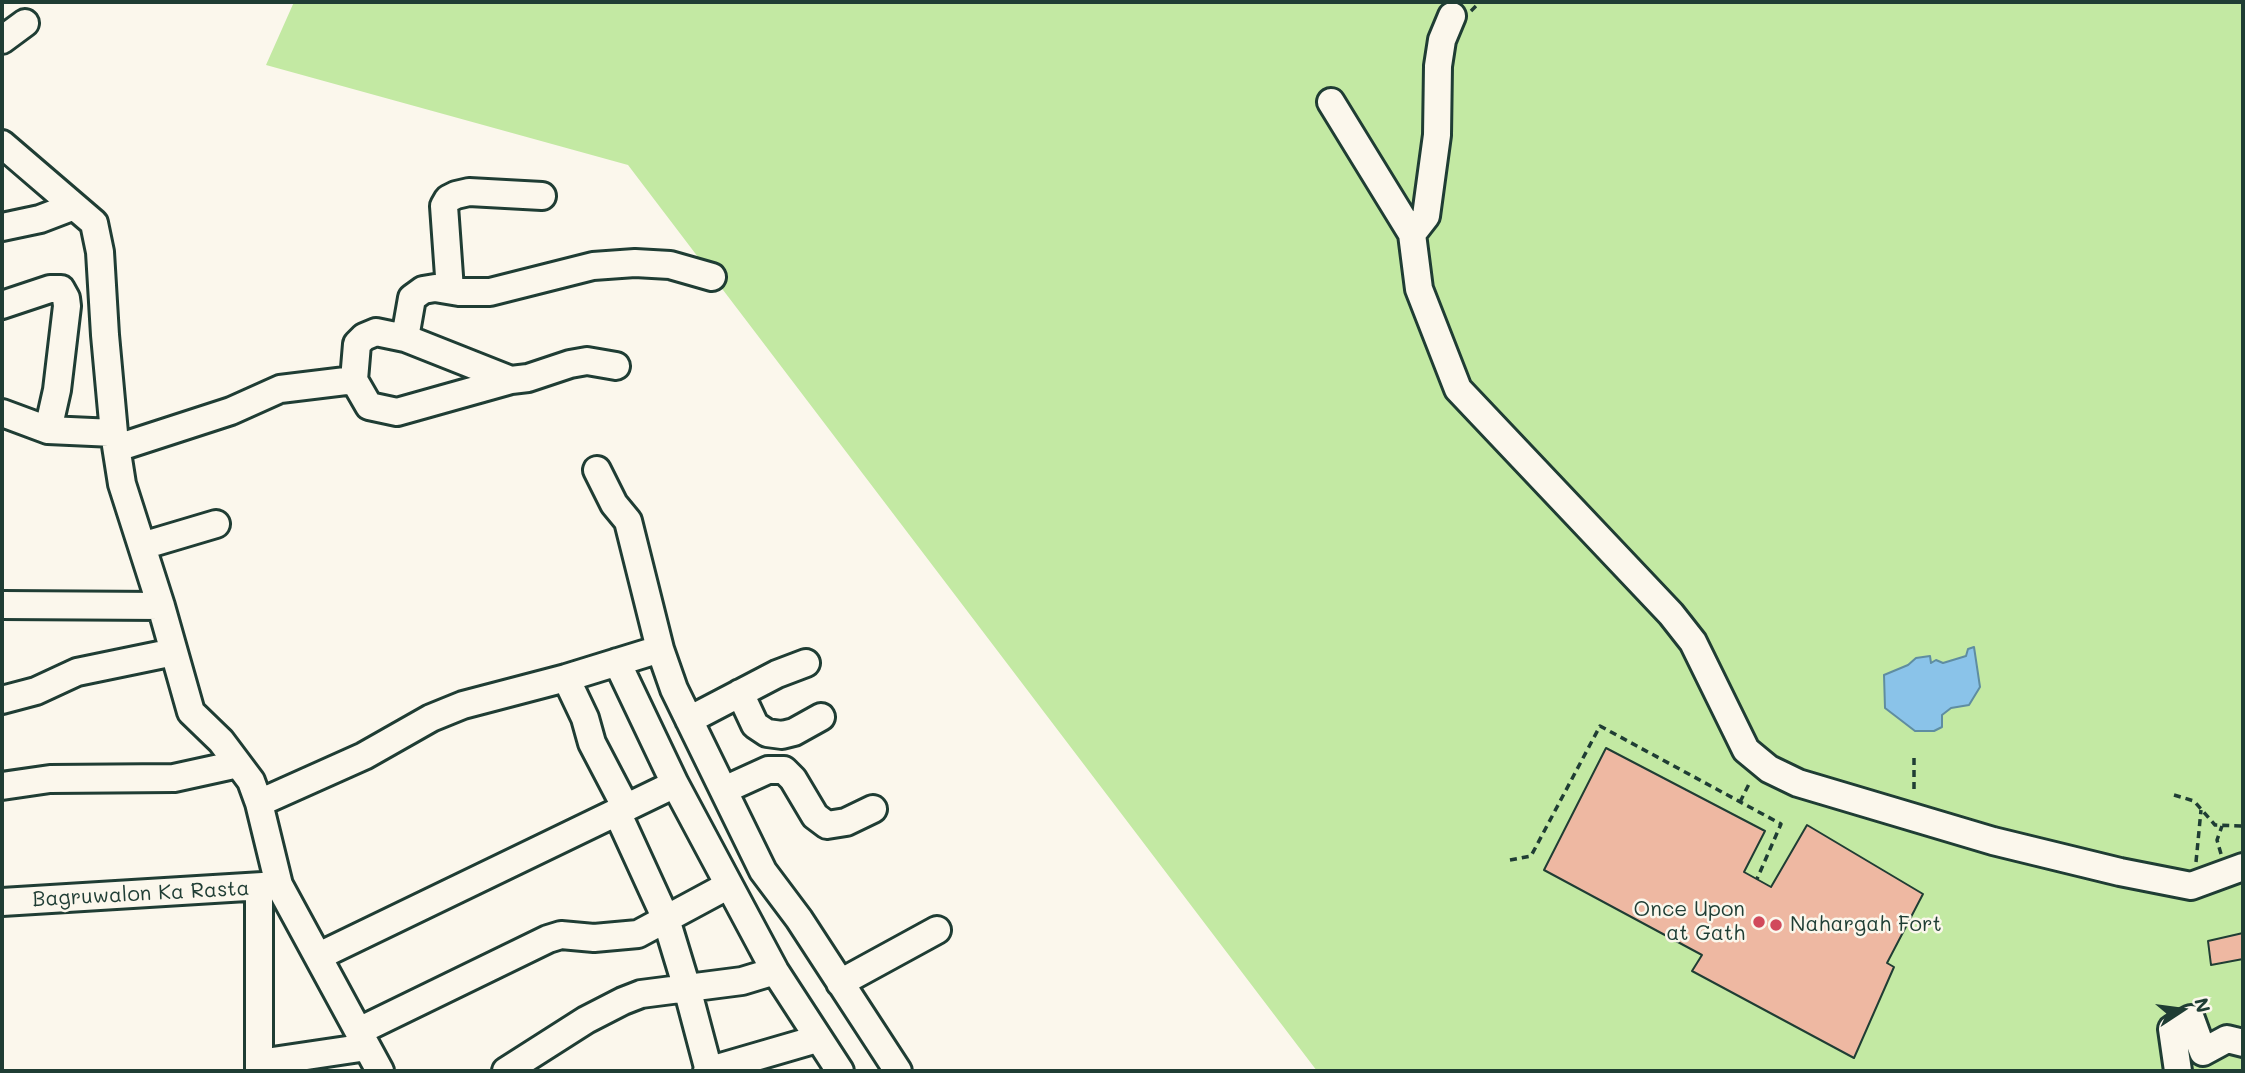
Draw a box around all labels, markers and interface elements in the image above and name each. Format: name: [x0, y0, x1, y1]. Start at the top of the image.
street label: Bagruwalon Ka Rasta: [32, 876, 250, 912]
place label: Once Upon at Gath: [1634, 897, 1745, 947]
place label: Nahargah Fort: [1790, 912, 1942, 938]
marker: Once Upon at Gath: [1751, 914, 1767, 930]
marker: Nahargah Fort: [1768, 917, 1784, 933]
north arrow: [2147, 975, 2217, 1045]
text: N: [2189, 995, 2217, 1015]

